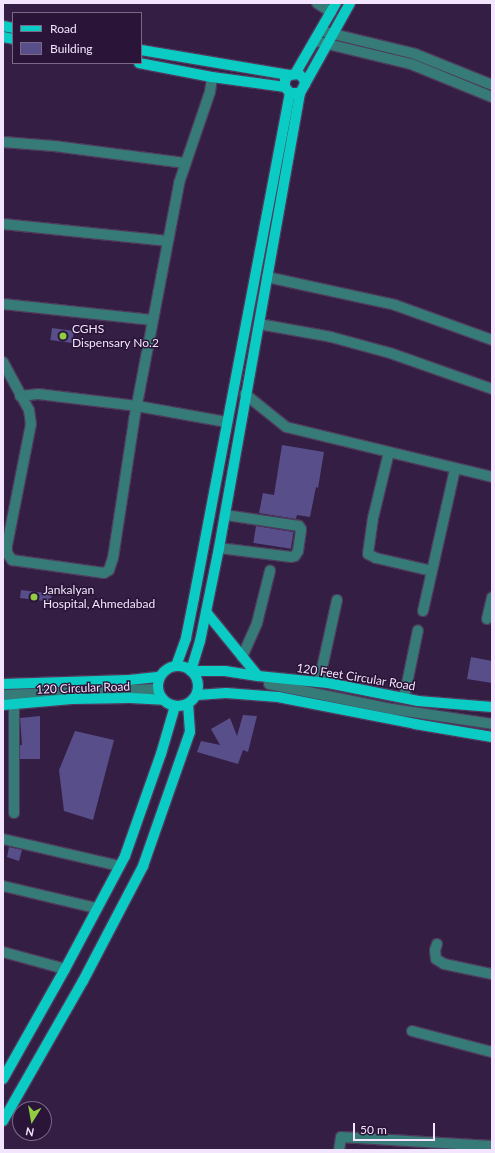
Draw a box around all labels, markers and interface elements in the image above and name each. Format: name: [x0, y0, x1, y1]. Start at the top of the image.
legend: [12, 12, 142, 64]
text: Road: [50, 21, 77, 36]
text: Building: [50, 41, 93, 56]
place label: CGHS Dispensary No.2: [72, 322, 159, 350]
marker: CGHS Dispensary No.2: [57, 330, 69, 342]
place label: Jankalyan Hospital, Ahmedabad: [43, 583, 156, 611]
marker: Jankalyan Hospital, Ahmedabad: [28, 591, 40, 603]
street label: 120 Feet Circular Road: [295, 660, 417, 694]
street label: 120 Circular Road: [36, 679, 130, 697]
north arrow: [12, 1101, 52, 1141]
scale bar: [355, 1115, 437, 1141]
text: 50 m: [360, 1122, 387, 1137]
text: N: [24, 1125, 35, 1139]

